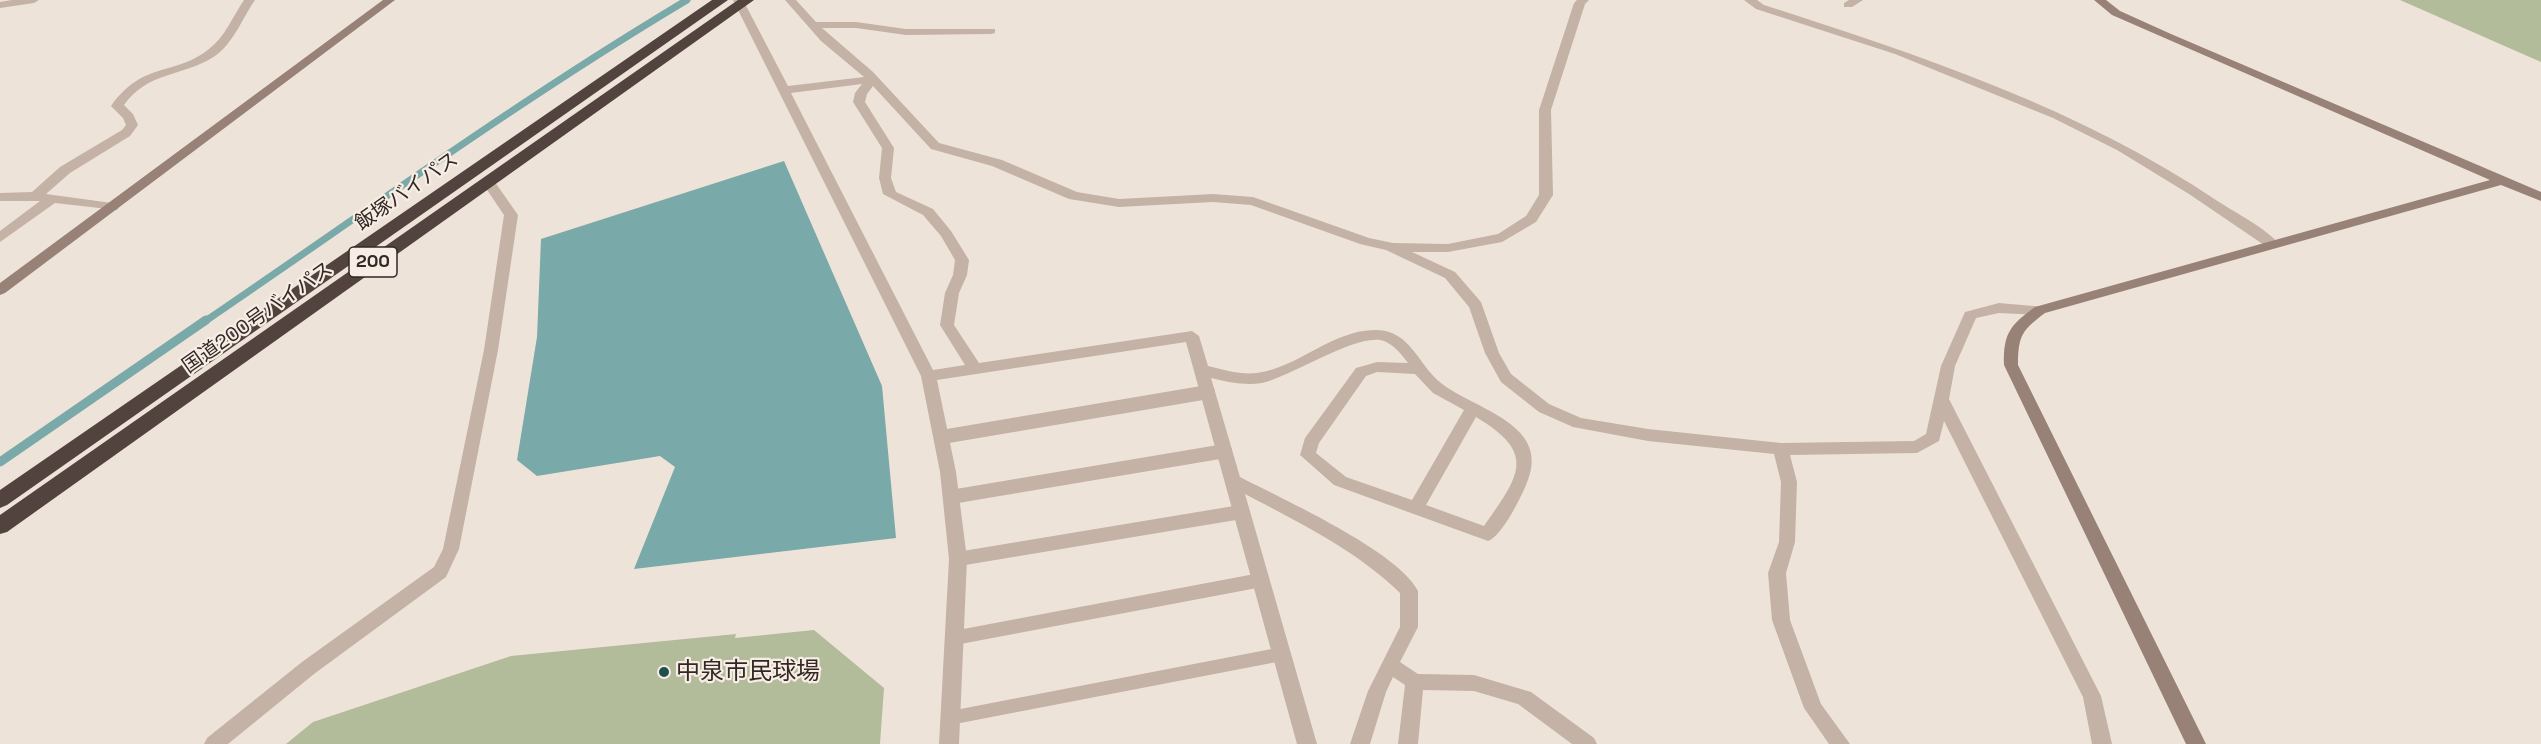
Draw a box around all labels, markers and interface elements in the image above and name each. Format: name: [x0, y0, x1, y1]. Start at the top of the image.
street label: 飯塚バイパス: [351, 148, 463, 236]
road number: 200: [349, 247, 397, 277]
street label: 国道200号バイパス: [178, 257, 338, 379]
place label: 中泉市民球場: [676, 658, 820, 686]
marker: 中泉市民球場: [657, 665, 671, 679]

